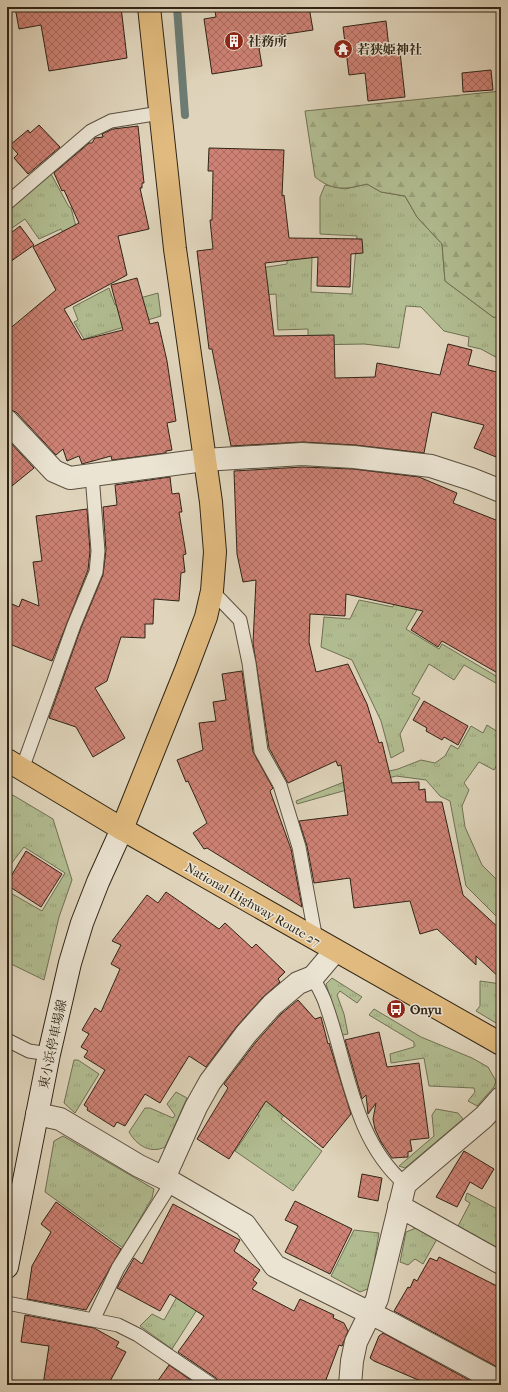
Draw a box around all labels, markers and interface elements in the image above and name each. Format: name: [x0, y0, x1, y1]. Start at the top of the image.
building icon: 社務所: [223, 30, 245, 52]
place label: 社務所: [248, 34, 287, 49]
temple icon: 若狭姫神社: [332, 38, 354, 60]
place label: 若狭姫神社: [357, 42, 422, 57]
street label: National Highway Route 27: [183, 860, 323, 949]
street label: 東小浜停車場線: [36, 998, 69, 1090]
bus stop icon: Onyu: [385, 998, 407, 1020]
place label: Onyu: [410, 1002, 442, 1018]

